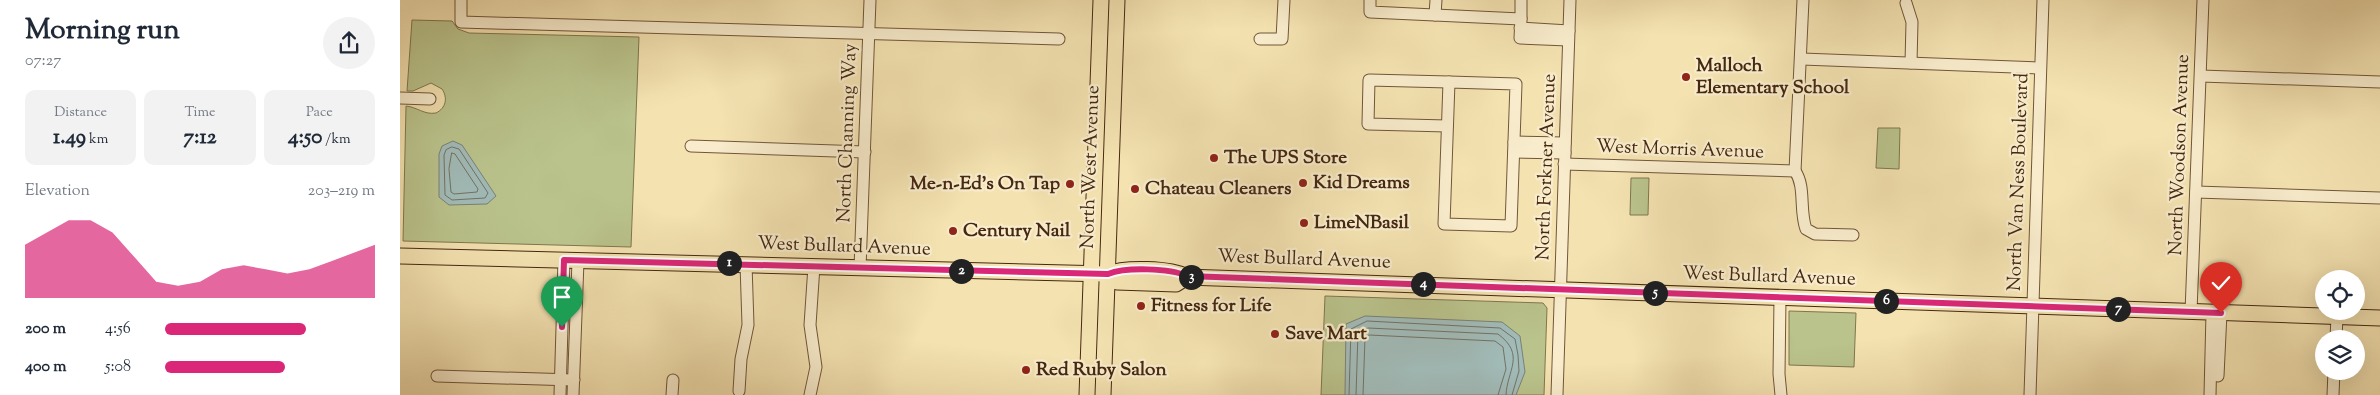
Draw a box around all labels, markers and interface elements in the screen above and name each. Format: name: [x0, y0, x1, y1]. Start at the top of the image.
text: Morning run: [25, 11, 180, 51]
button: share: [323, 17, 375, 69]
street label: North Channing Way: [831, 42, 865, 223]
text: 07:27: [25, 50, 61, 73]
place label: Malloch Elementary School: [1696, 53, 1850, 102]
street label: North Woodson Avenue: [2163, 54, 2197, 256]
marker: Malloch Elementary School: [1680, 71, 1692, 83]
street label: North Van Ness Boulevard: [2002, 72, 2036, 292]
street label: North Forkner Avenue: [1530, 73, 1564, 261]
street label: North West Avenue: [1075, 85, 1107, 249]
text: Distance: [54, 103, 107, 123]
text: Time: [184, 103, 216, 123]
text: Pace: [306, 103, 333, 123]
text: 1.49: [53, 123, 86, 153]
text: 7:12: [184, 123, 216, 153]
text: 4:50: [288, 123, 322, 153]
text: km: [86, 130, 108, 150]
text: /km: [322, 130, 351, 150]
street label: West Morris Avenue: [1595, 134, 1765, 166]
place label: The UPS Store: [1224, 145, 1347, 172]
marker: The UPS Store: [1208, 152, 1220, 164]
place label: Kid Dreams: [1313, 170, 1410, 197]
place label: Me-n-Ed's On Tap: [910, 171, 1060, 198]
place label: Chateau Cleaners: [1145, 176, 1292, 203]
marker: Kid Dreams: [1297, 177, 1309, 189]
marker: Me-n-Ed's On Tap: [1064, 178, 1076, 190]
text: Elevation: [25, 180, 90, 203]
text: 203–219 m: [308, 180, 375, 203]
marker: Chateau Cleaners: [1129, 183, 1141, 195]
place label: LimeNBasil: [1314, 210, 1410, 237]
marker: LimeNBasil: [1298, 217, 1310, 229]
place label: Century Nail: [963, 218, 1071, 245]
marker: Century Nail: [947, 225, 959, 237]
street label: West Bullard Avenue: [757, 230, 931, 264]
street label: West Bullard Avenue: [1217, 243, 1391, 277]
pin: 1: [716, 250, 742, 276]
text: 1: [727, 253, 732, 273]
pin: 2: [948, 258, 974, 284]
street label: West Bullard Avenue: [1682, 260, 1856, 294]
text: 2: [958, 261, 965, 281]
pin: [2200, 262, 2242, 313]
pin: 3: [1178, 264, 1204, 290]
text: 3: [1189, 267, 1194, 287]
icon: check: [2207, 269, 2235, 297]
map controls: [2315, 270, 2365, 380]
button: locate: [2315, 270, 2365, 320]
pin: 4: [1410, 272, 1436, 296]
text: 4: [1420, 274, 1427, 294]
pin: [541, 276, 583, 327]
pin: 5: [1642, 280, 1668, 306]
icon: arrive: [548, 283, 576, 311]
text: 5: [1653, 283, 1658, 303]
pin: 6: [1874, 288, 1898, 314]
text: 6: [1883, 291, 1890, 311]
place label: Fitness for Life: [1151, 293, 1272, 320]
pin: 7: [2106, 296, 2130, 322]
text: 7: [2115, 299, 2122, 319]
marker: Fitness for Life: [1135, 300, 1147, 312]
text: 200 m: [25, 318, 66, 341]
text: 4:56: [105, 318, 131, 341]
place label: Save Mart: [1285, 321, 1367, 348]
marker: Save Mart: [1269, 328, 1281, 340]
button: layers: [2315, 330, 2365, 380]
text: 400 m: [25, 356, 67, 379]
text: 5:08: [105, 356, 131, 379]
place label: Red Ruby Salon: [1036, 357, 1168, 384]
marker: Red Ruby Salon: [1020, 364, 1032, 376]

